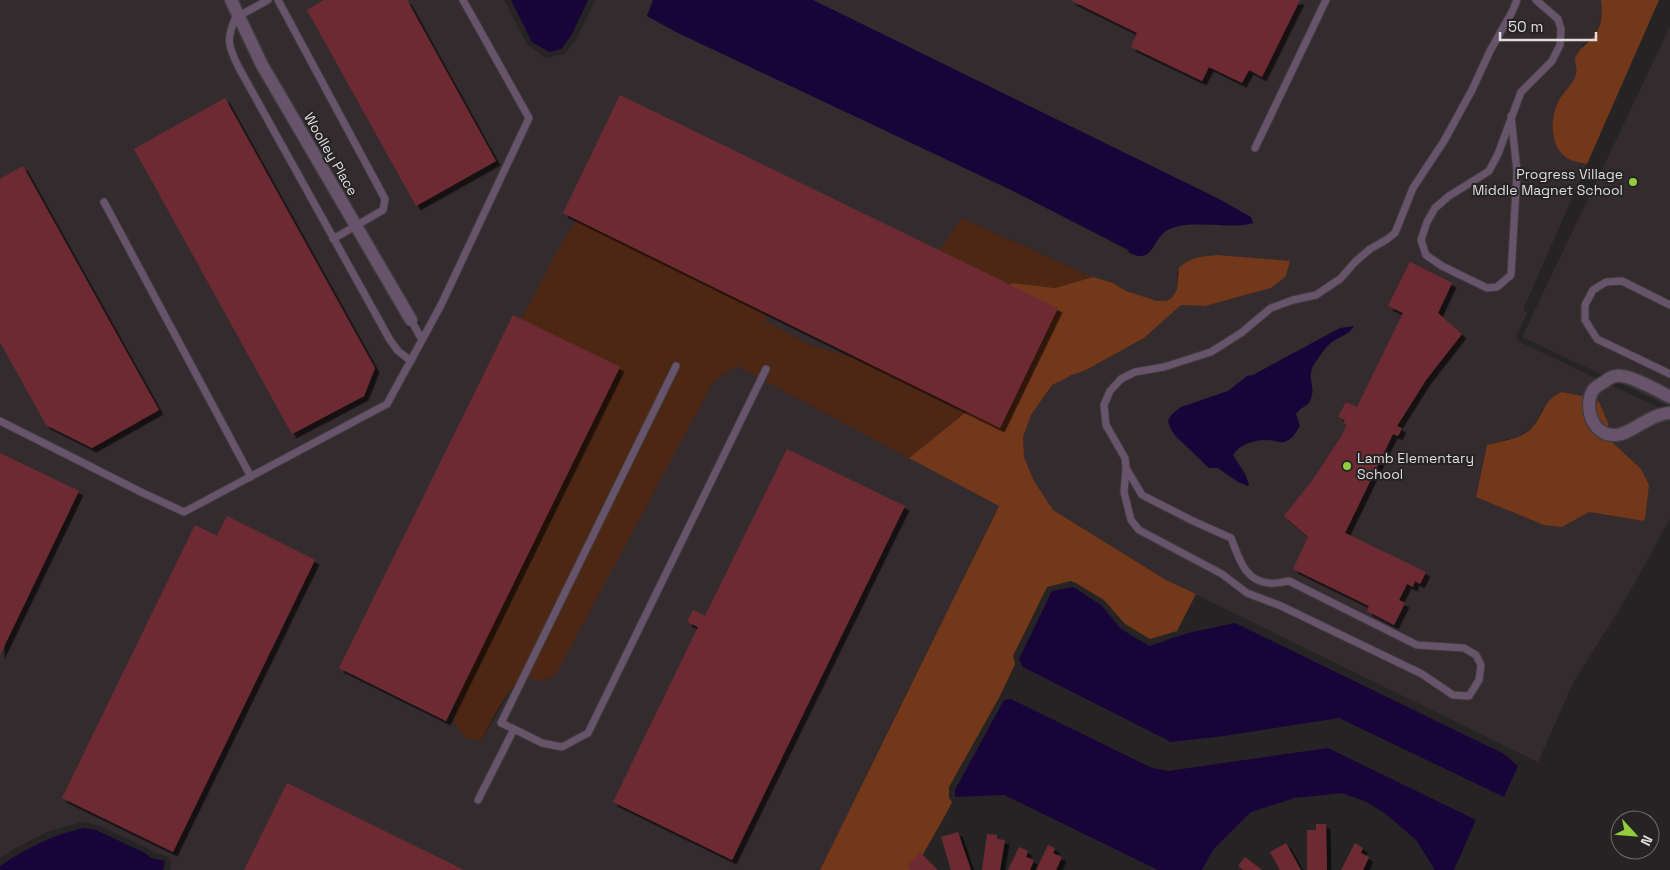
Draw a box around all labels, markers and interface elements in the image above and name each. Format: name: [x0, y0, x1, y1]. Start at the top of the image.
scale bar: [1500, 10, 1596, 42]
text: 50 m: [1508, 17, 1543, 36]
street label: Woolley Place: [300, 109, 362, 199]
place label: Progress Village Middle Magnet School: [1472, 165, 1623, 199]
marker: Progress Village Middle Magnet School: [1627, 176, 1639, 188]
place label: Lamb Elementary School: [1357, 449, 1474, 483]
marker: Lamb Elementary School: [1341, 460, 1353, 472]
north arrow: [1610, 810, 1660, 860]
text: N: [1637, 833, 1657, 849]

